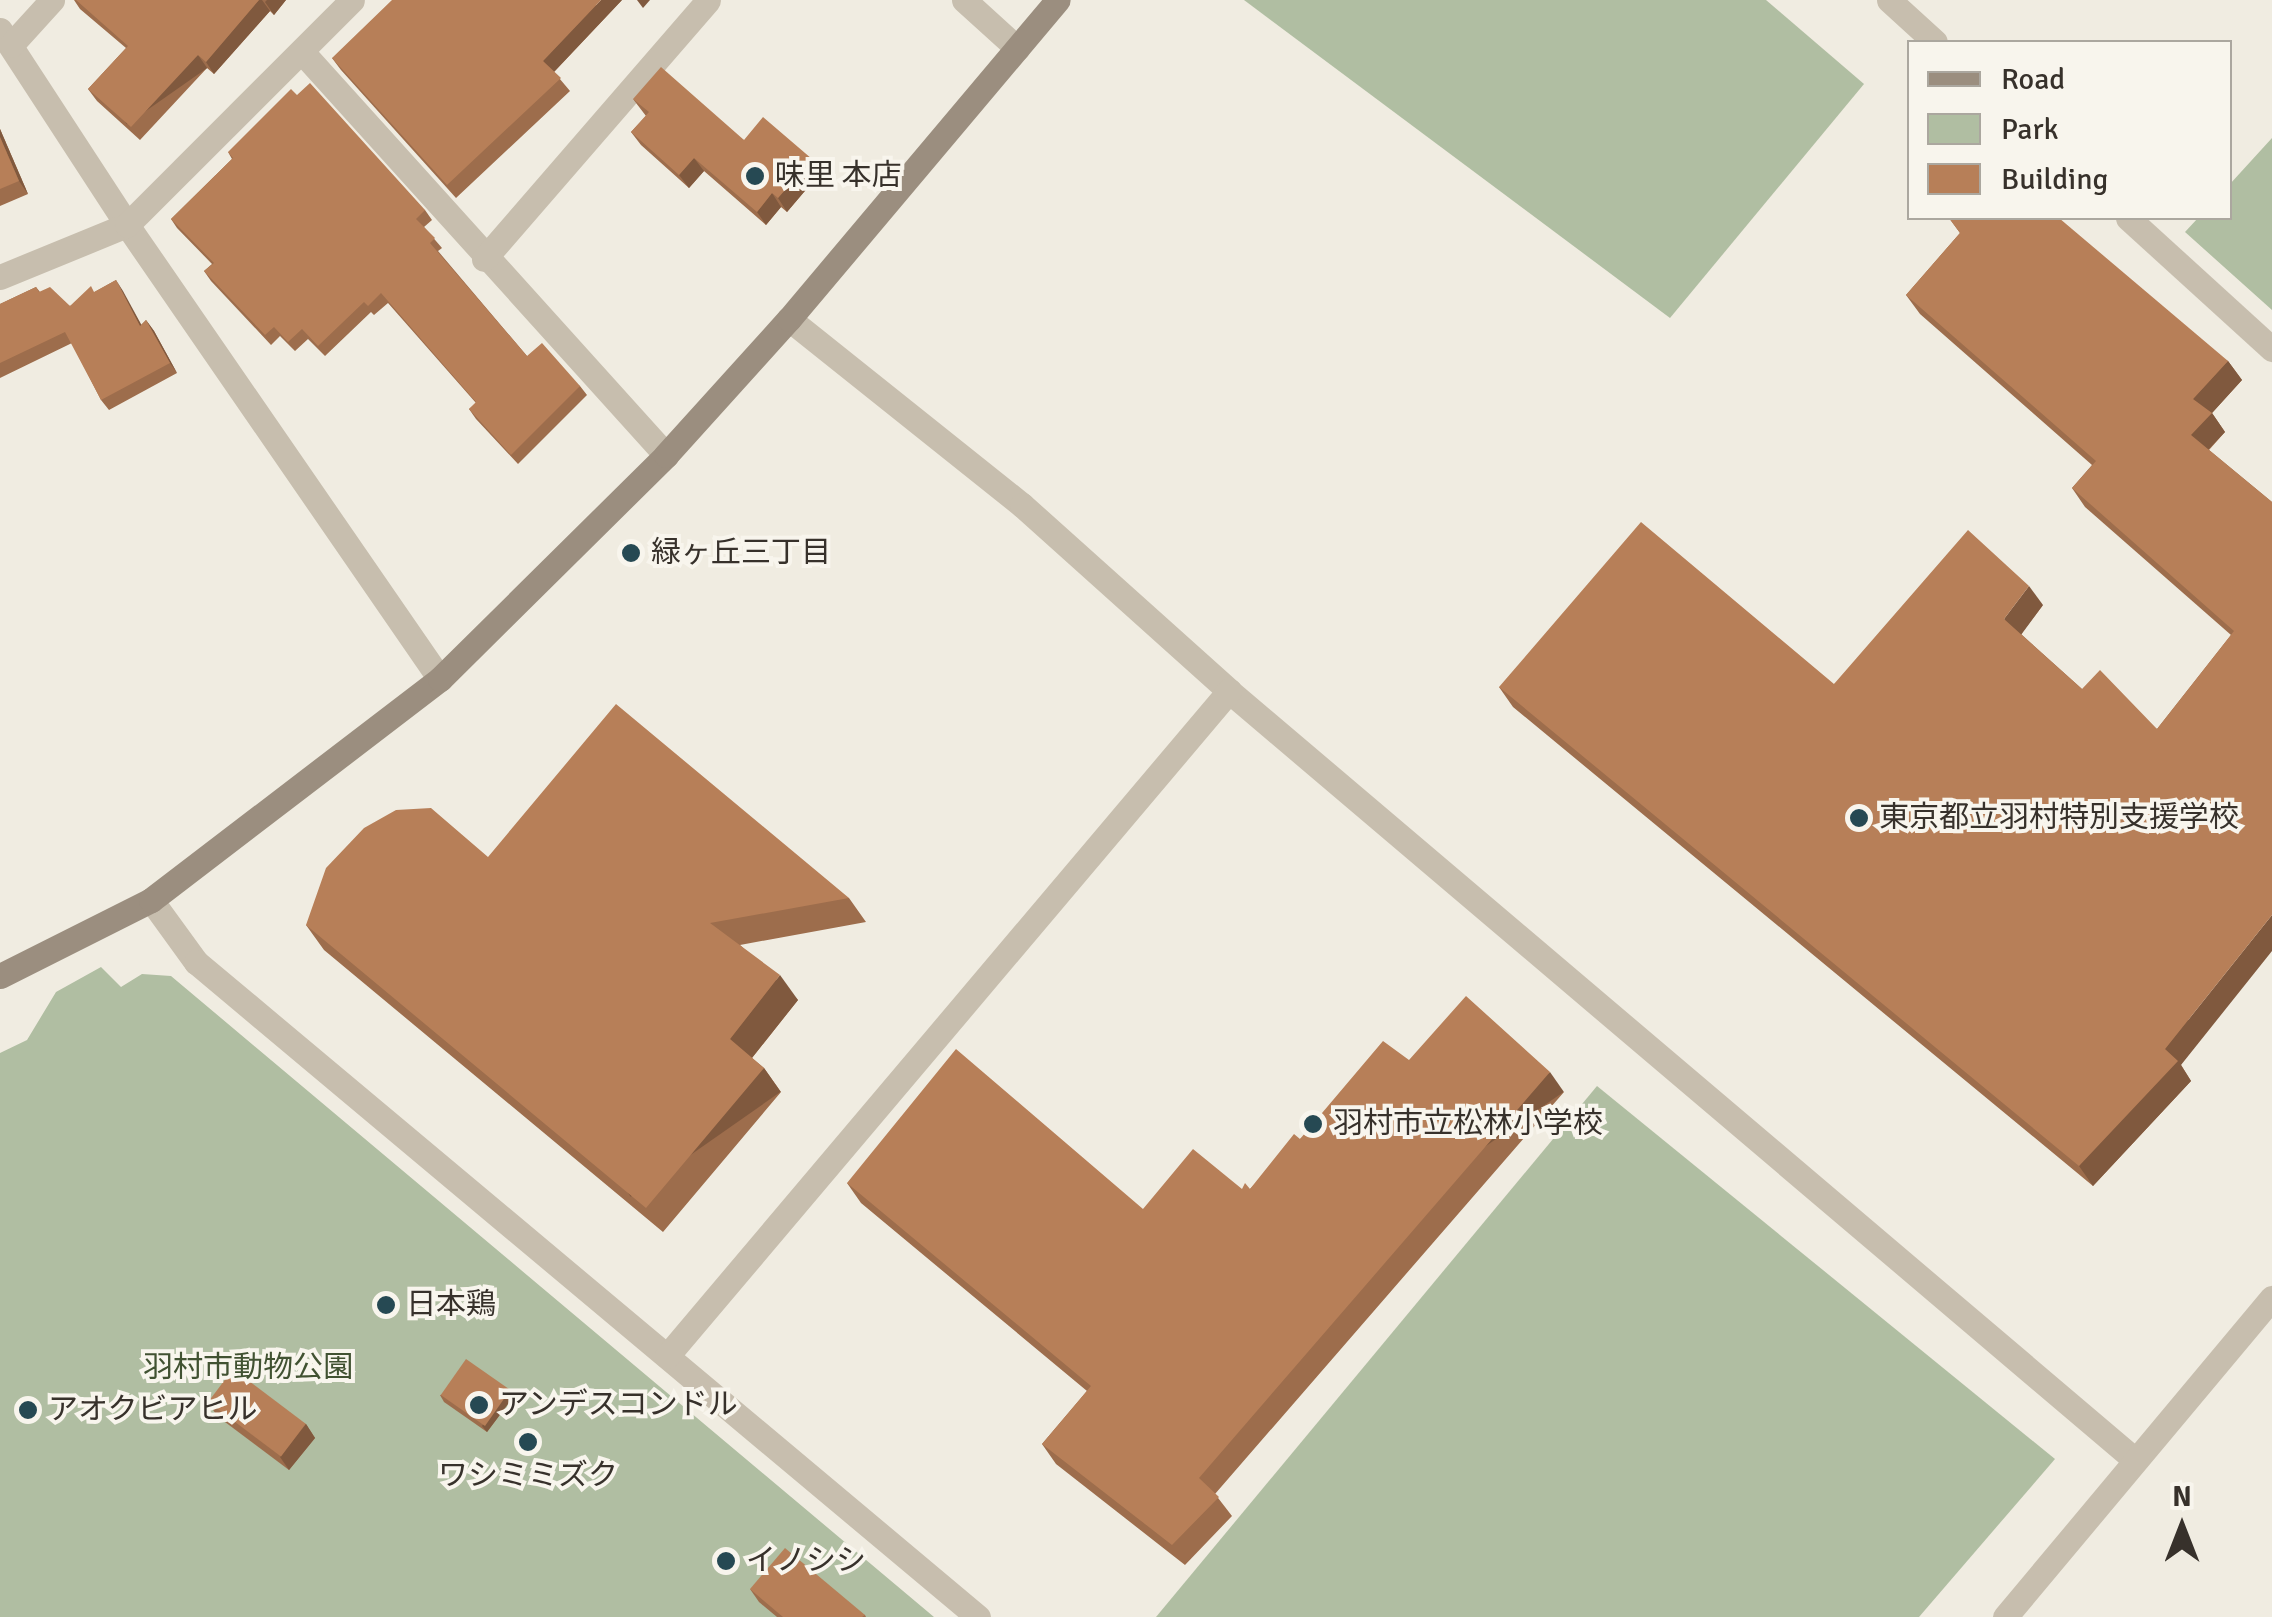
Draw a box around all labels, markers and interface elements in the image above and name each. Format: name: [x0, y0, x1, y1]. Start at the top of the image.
legend: [1907, 40, 2232, 220]
text: Road: [2001, 61, 2065, 98]
text: Park: [2001, 111, 2059, 148]
place label: 味里 本店: [775, 158, 902, 194]
text: Building: [2001, 161, 2108, 198]
marker: 味里 本店: [744, 165, 766, 187]
place label: 緑ヶ丘三丁目: [651, 535, 831, 571]
marker: 緑ヶ丘三丁目: [620, 542, 642, 564]
place label: 東京都立羽村特別支援学校: [1879, 800, 2239, 836]
marker: 東京都立羽村特別支援学校: [1848, 807, 1870, 829]
place label: 羽村市立松林小学校: [1333, 1106, 1603, 1142]
marker: 羽村市立松林小学校: [1302, 1113, 1324, 1135]
place label: 日本鶏: [406, 1287, 496, 1323]
marker: 日本鶏: [375, 1294, 397, 1316]
park label: 羽村市動物公園: [143, 1350, 353, 1386]
place label: アンデスコンドル: [499, 1387, 739, 1423]
place label: アオクビアヒル: [48, 1392, 258, 1428]
marker: アンデスコンドル: [468, 1394, 490, 1416]
marker: アオクビアヒル: [17, 1399, 39, 1421]
marker: ワシミミズク: [517, 1431, 539, 1453]
place label: ワシミミズク: [438, 1458, 618, 1494]
north arrow: [2132, 1477, 2232, 1577]
text: N: [2172, 1480, 2192, 1514]
place label: イノシシ: [746, 1543, 866, 1579]
marker: イノシシ: [715, 1550, 737, 1572]

